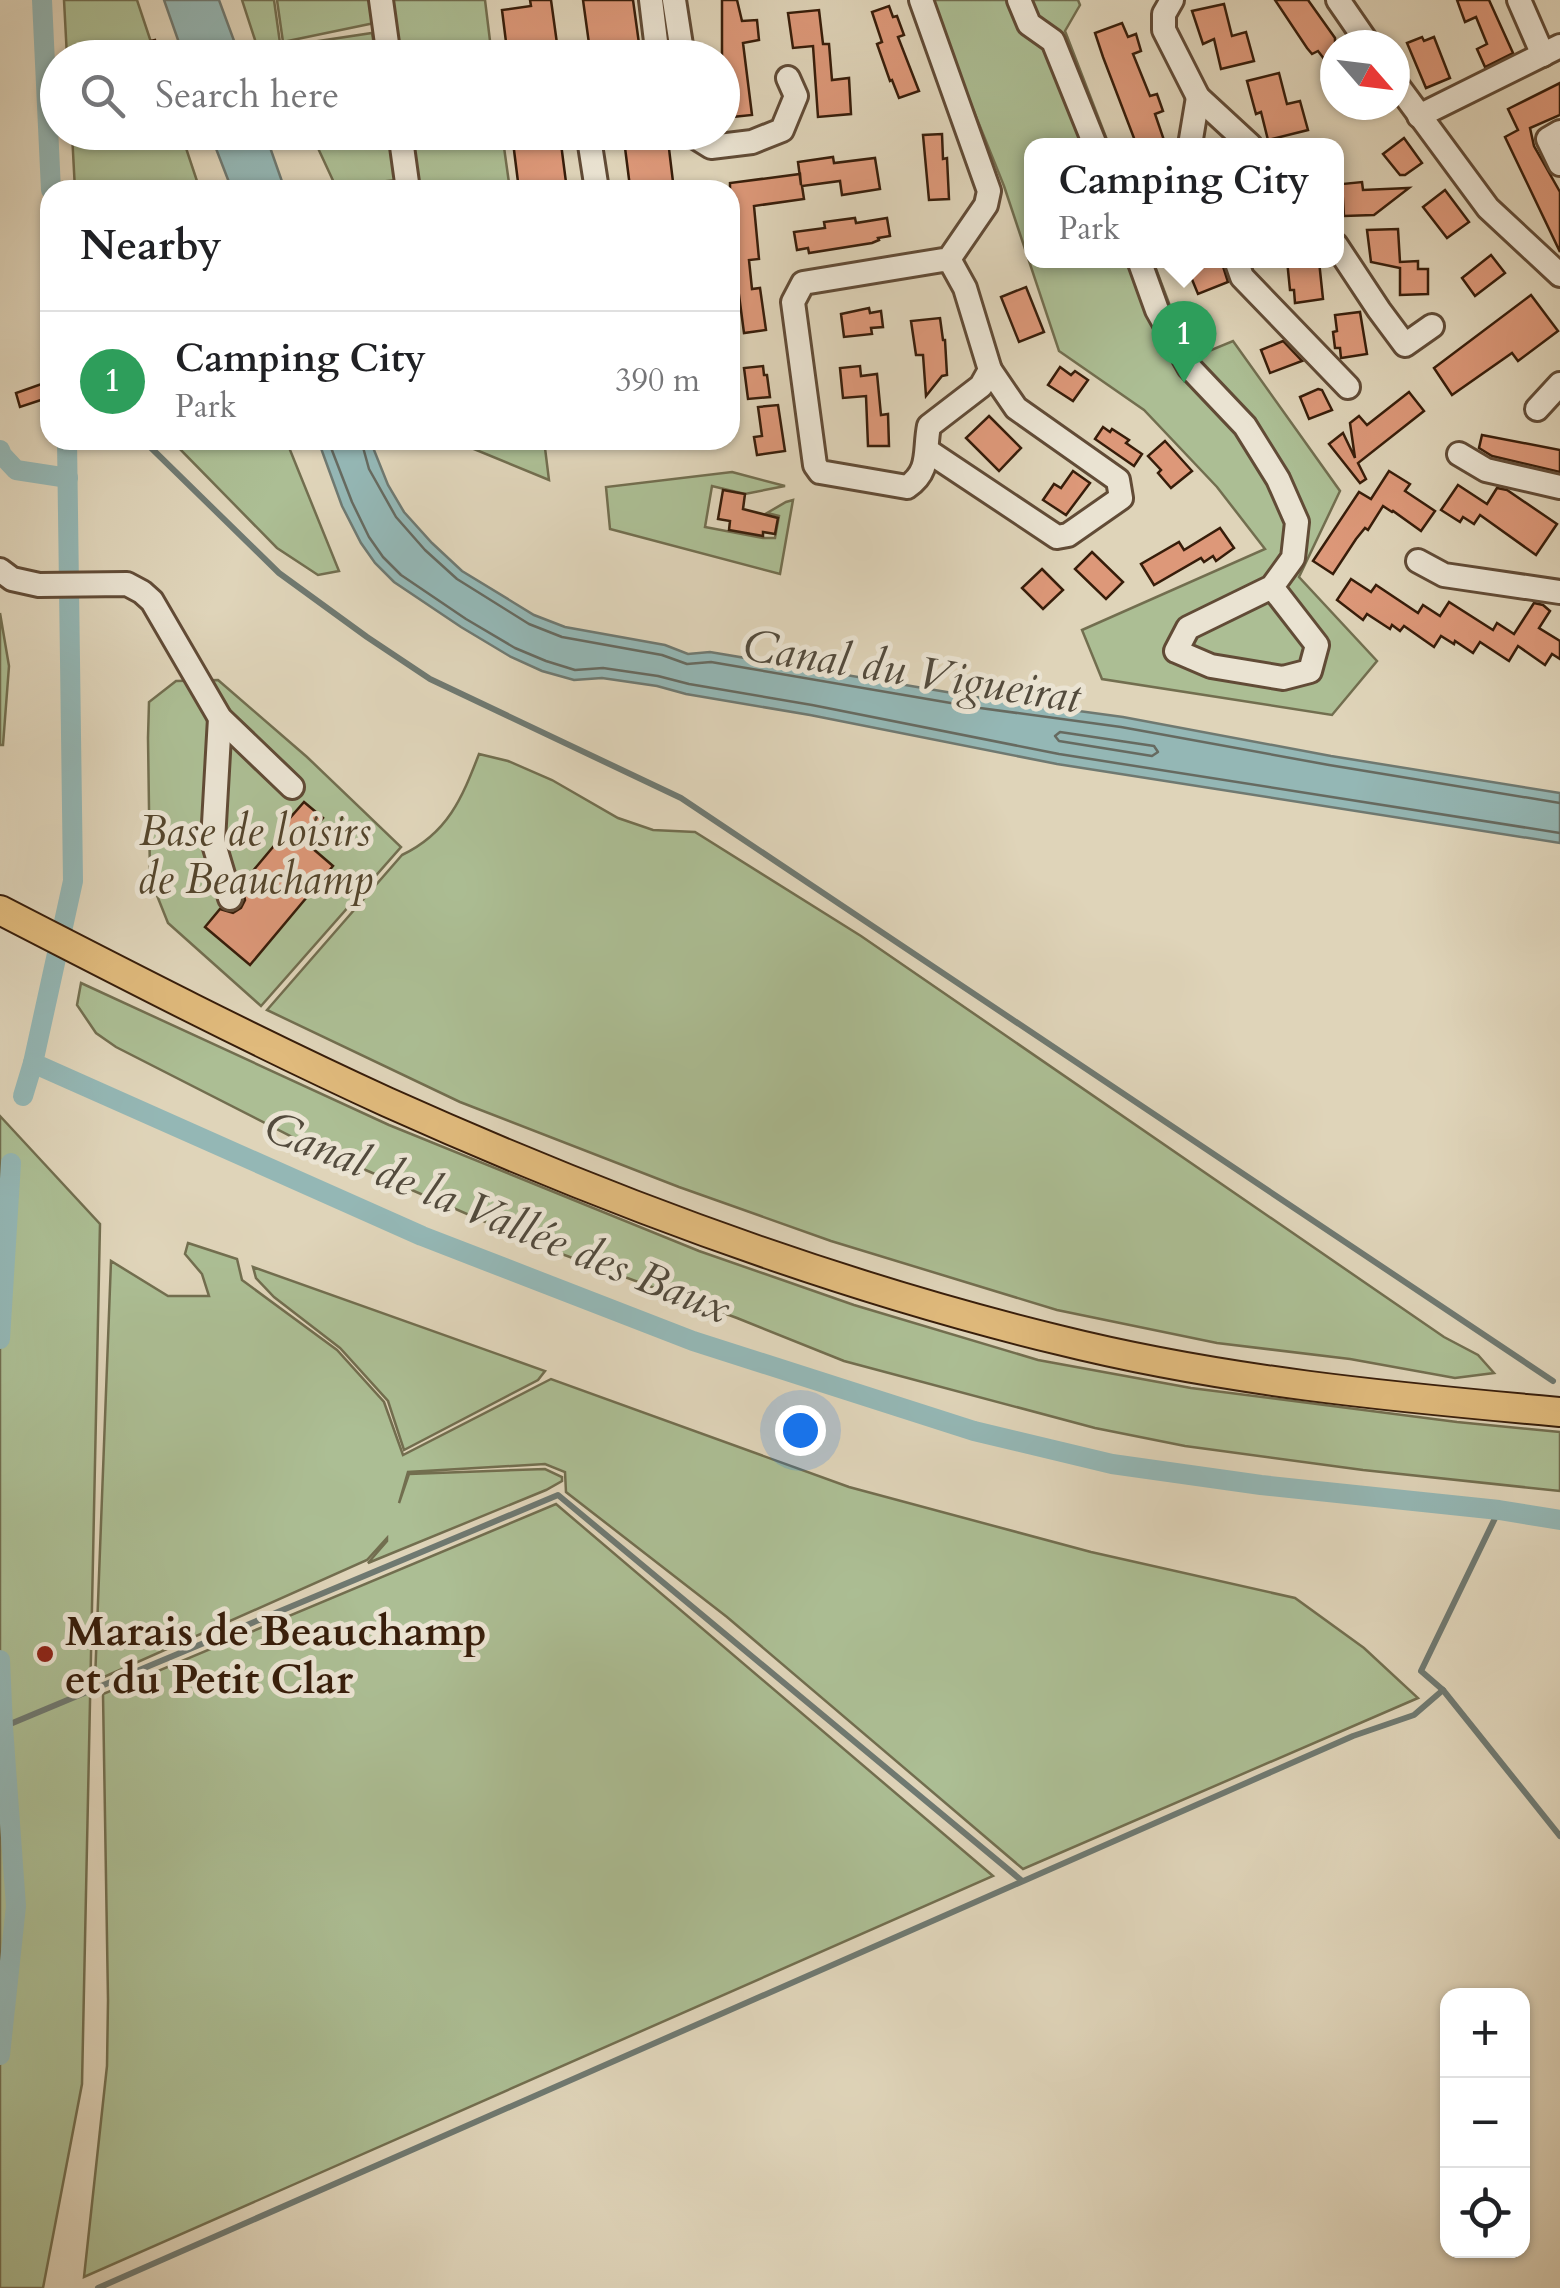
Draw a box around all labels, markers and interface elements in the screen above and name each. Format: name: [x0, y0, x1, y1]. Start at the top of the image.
north arrow: [1320, 30, 1410, 120]
search box: [40, 40, 740, 150]
icon: search: [75, 68, 130, 123]
text: Search here: [155, 69, 339, 121]
popup: [1024, 138, 1344, 268]
text: Camping City: [1059, 155, 1310, 207]
text: Park: [1059, 207, 1120, 251]
text: Nearby: [80, 217, 222, 274]
pin: 1: [1152, 300, 1216, 383]
text: Camping City: [175, 333, 426, 385]
text: 1: [104, 359, 121, 403]
text: 390 m: [615, 359, 700, 403]
text: Park: [175, 385, 237, 429]
water label: Canal du Vigueirat: [739, 615, 1086, 728]
park label: Base de loisirs de Beauchamp: [137, 803, 373, 908]
water label: Canal de la Vallée des Baux: [255, 1096, 740, 1339]
your location: [775, 1405, 826, 1456]
place label: Marais de Beauchamp et du Petit Clar: [65, 1603, 487, 1708]
marker: Marais de Beauchamp et du Petit Clar: [34, 1643, 56, 1665]
map controls: [1440, 1988, 1530, 2258]
button: +: [1440, 1988, 1530, 2078]
button: −: [1440, 2078, 1530, 2168]
button: locate: [1440, 2168, 1530, 2258]

